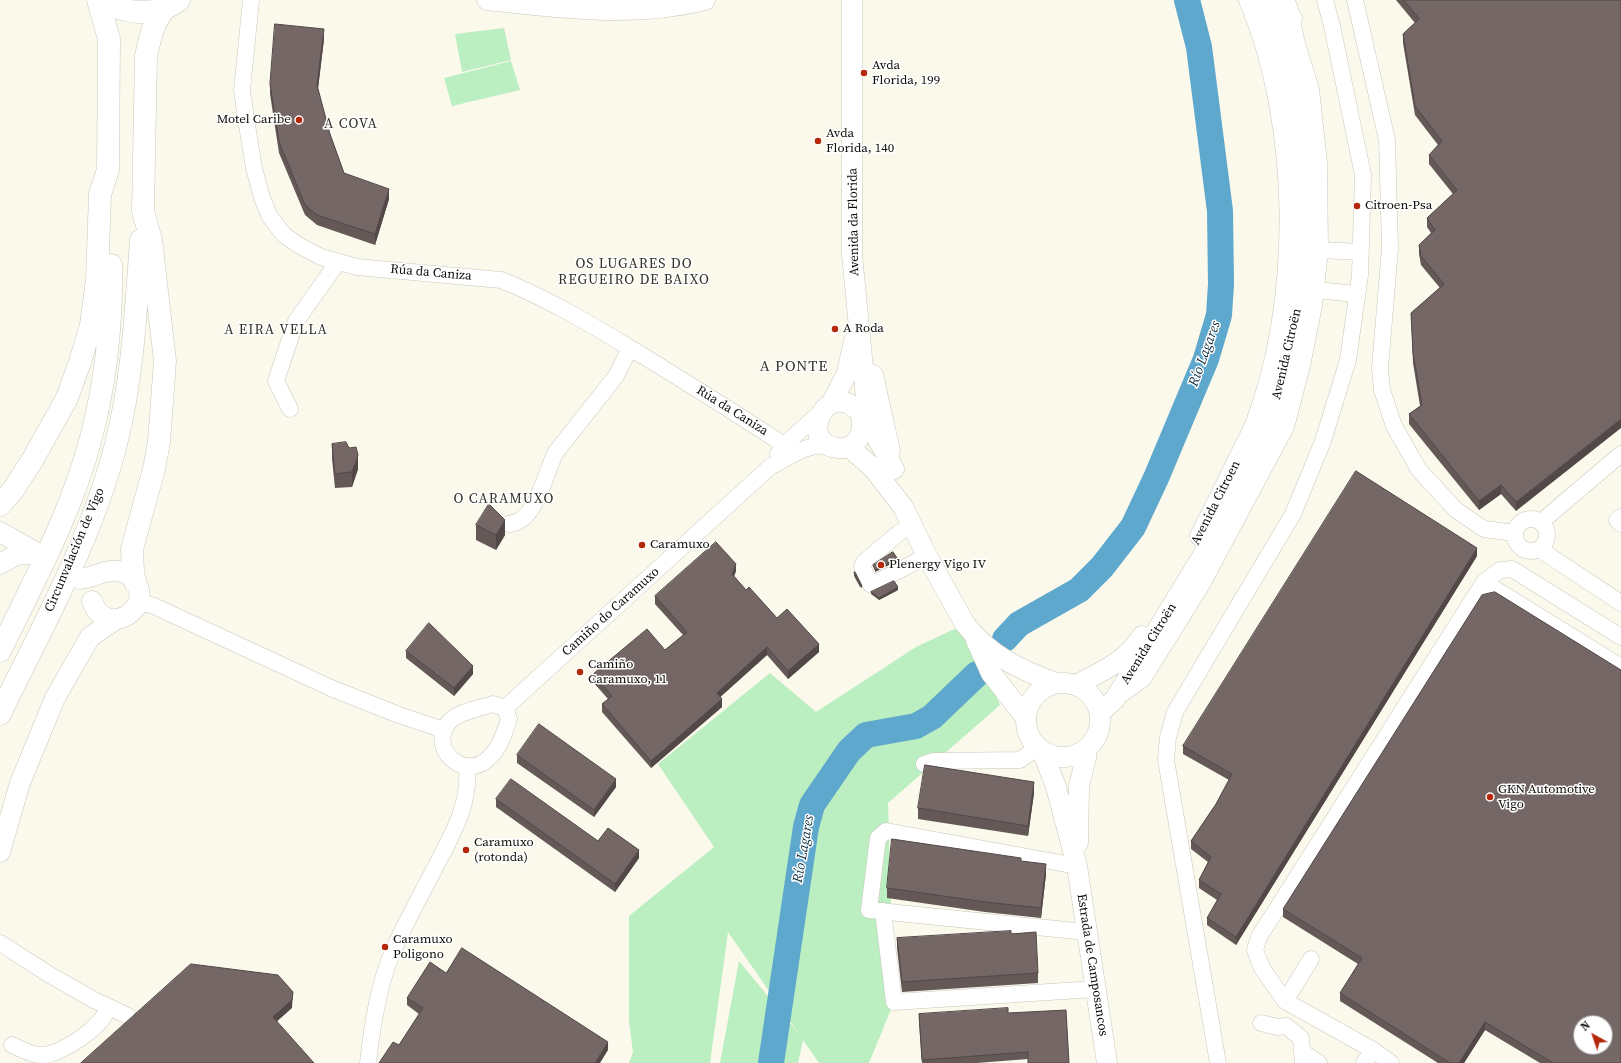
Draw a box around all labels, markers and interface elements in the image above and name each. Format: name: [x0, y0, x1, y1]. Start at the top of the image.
place label: Avda Florida, 199: [872, 58, 940, 89]
marker: Avda Florida, 199: [859, 68, 869, 78]
place label: Motel Caribe: [217, 112, 291, 128]
marker: Motel Caribe: [294, 115, 304, 125]
district label: A COVA: [324, 116, 378, 132]
place label: Avda Florida, 140: [826, 126, 894, 157]
marker: Avda Florida, 140: [813, 136, 823, 146]
street label: Avenida da Florida: [845, 168, 863, 276]
place label: Citroen-Psa: [1365, 198, 1432, 214]
marker: Citroen-Psa: [1352, 201, 1362, 211]
district label: OS LUGARES DO REGUEIRO DE BAIXO: [558, 256, 710, 288]
street label: Rúa da Caniza: [390, 262, 472, 284]
street label: Avenida Citroën: [1269, 307, 1305, 401]
water label: Río Lagares: [1185, 319, 1225, 389]
place label: A Roda: [843, 321, 884, 337]
district label: A EIRA VELLA: [224, 322, 328, 338]
marker: A Roda: [830, 324, 840, 334]
district label: A PONTE: [760, 358, 828, 376]
street label: Rúa da Caniza: [693, 383, 771, 439]
street label: Avenida Citroen: [1188, 458, 1244, 548]
street label: Circunvalación de Vigo: [42, 486, 108, 614]
district label: O CARAMUXO: [454, 491, 554, 507]
place label: Caramuxo: [650, 537, 710, 553]
marker: Caramuxo: [637, 540, 647, 550]
place label: Plenergy Vigo IV: [889, 557, 986, 573]
marker: Plenergy Vigo IV: [876, 560, 886, 570]
street label: Camiño do Caramuxo: [559, 564, 663, 660]
street label: Avenida Citroën: [1118, 601, 1180, 687]
place label: Camiño Caramuxo, 11: [588, 657, 667, 688]
marker: Camiño Caramuxo, 11: [575, 667, 585, 677]
place label: GKN Automotive Vigo: [1498, 782, 1595, 813]
marker: GKN Automotive Vigo: [1485, 792, 1495, 802]
water label: Río Lagares: [790, 814, 818, 884]
place label: Caramuxo (rotonda): [474, 835, 534, 866]
marker: Caramuxo (rotonda): [461, 845, 471, 855]
street label: Estrada de Camposancos: [1073, 893, 1111, 1037]
place label: Caramuxo Poligono: [393, 932, 453, 963]
marker: Caramuxo Poligono: [380, 942, 390, 952]
north arrow: [1573, 1015, 1613, 1055]
text: N: [1578, 1018, 1593, 1035]

